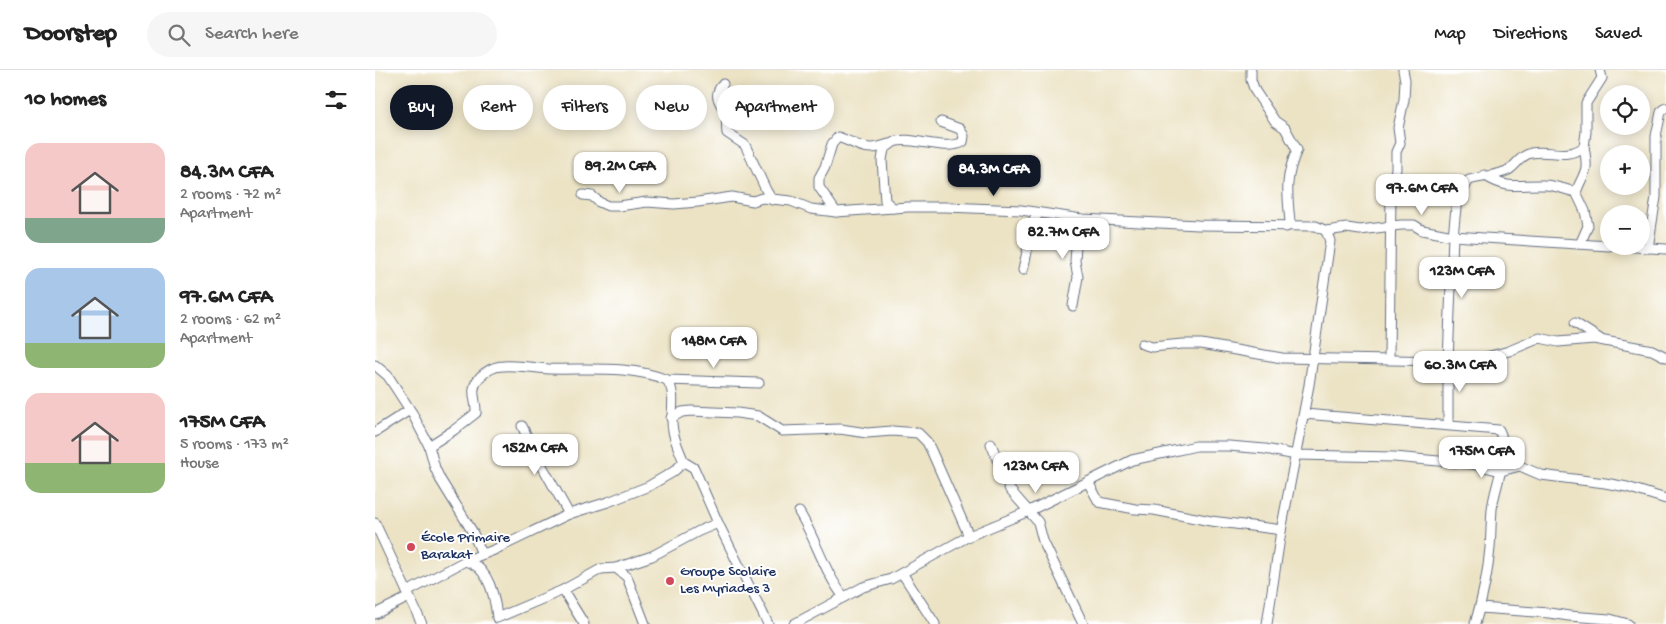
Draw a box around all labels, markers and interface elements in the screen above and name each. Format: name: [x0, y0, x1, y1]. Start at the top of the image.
search box: [147, 12, 497, 57]
text: Doorstep: [25, 20, 117, 49]
icon: search: [165, 21, 193, 49]
text: Search here: [205, 23, 299, 46]
text: Map: [1434, 24, 1466, 45]
text: Directions: [1494, 24, 1567, 45]
text: Saved: [1595, 24, 1641, 45]
chip: Buy: [390, 85, 453, 130]
chip: Rent: [463, 85, 533, 130]
chip: Filters: [543, 85, 626, 130]
chip: New: [636, 85, 707, 130]
chip: Apartment: [717, 85, 834, 130]
map controls: [1600, 85, 1650, 255]
button: locate: [1600, 85, 1650, 135]
icon: filters: [322, 86, 350, 114]
text: 10 homes: [25, 88, 106, 113]
button: +: [1600, 145, 1650, 195]
pin: 89.2M CFA: [563, 152, 677, 194]
pin: 84.3M CFA: [937, 154, 1051, 197]
text: 89.2M CFA: [585, 158, 655, 177]
text: 84.3M CFA: [180, 161, 273, 186]
text: 84.3M CFA: [959, 161, 1029, 180]
icon: home: [65, 163, 125, 223]
pin: 97.6M CFA: [1365, 174, 1479, 216]
text: 97.6M CFA: [1387, 180, 1457, 199]
text: 2 rooms · 72 m²: [180, 186, 281, 205]
text: Apartment: [180, 205, 252, 224]
button: −: [1600, 205, 1650, 255]
pin: 82.7M CFA: [1006, 218, 1120, 260]
text: 82.7M CFA: [1027, 224, 1099, 243]
pin: 123M CFA: [1410, 256, 1514, 299]
text: 123M CFA: [1430, 263, 1494, 282]
text: 97.6M CFA: [180, 286, 273, 311]
icon: home: [65, 288, 125, 348]
text: 2 rooms · 62 m²: [180, 311, 281, 330]
pin: 148M CFA: [662, 326, 766, 369]
text: Apartment: [180, 330, 252, 349]
text: 148M CFA: [682, 333, 746, 352]
pin: 60.3M CFA: [1403, 350, 1517, 393]
text: 60.3M CFA: [1424, 357, 1496, 376]
text: 175M CFA: [180, 411, 265, 436]
icon: home: [65, 413, 125, 473]
pin: 152M CFA: [483, 434, 587, 476]
text: 5 rooms · 173 m²: [180, 436, 289, 455]
pin: 175M CFA: [1430, 436, 1534, 479]
text: 152M CFA: [503, 440, 567, 459]
text: 175M CFA: [1450, 443, 1514, 462]
pin: 123M CFA: [984, 452, 1088, 494]
text: House: [180, 455, 219, 474]
text: 123M CFA: [1004, 458, 1068, 477]
place label: École Primaire Barakat: [420, 529, 510, 564]
marker: École Primaire Barakat: [405, 541, 417, 553]
place label: Groupe Scolaire Les Myriades 3: [680, 563, 776, 598]
marker: Groupe Scolaire Les Myriades 3: [664, 575, 676, 587]

